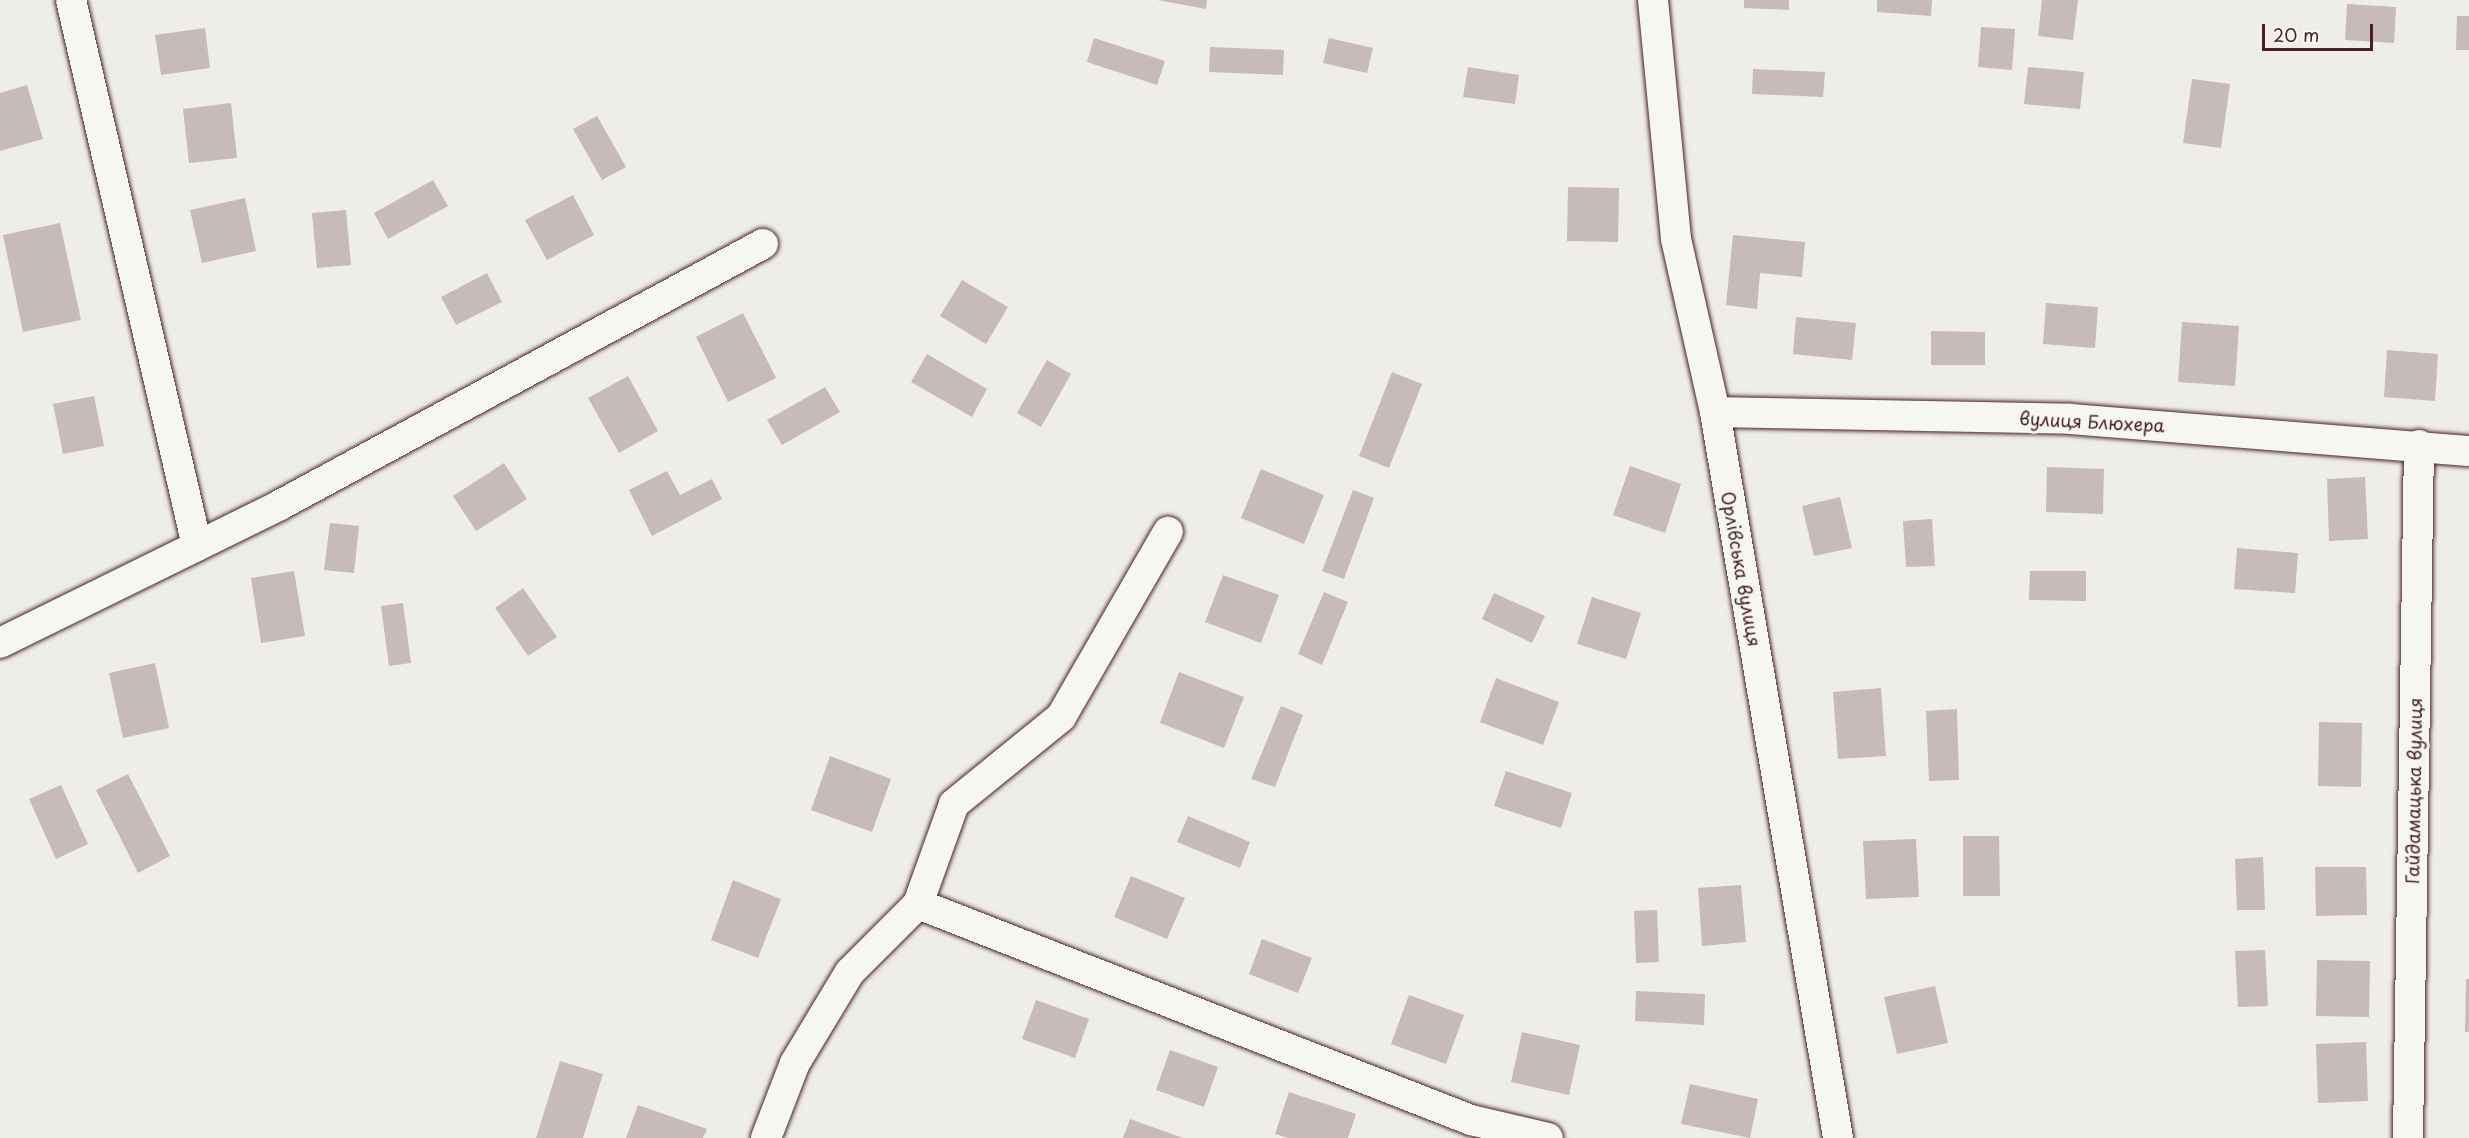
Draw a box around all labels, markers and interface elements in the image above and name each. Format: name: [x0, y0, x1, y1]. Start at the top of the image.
scale bar: [2265, 12, 2376, 50]
text: 20 m: [2273, 21, 2319, 48]
street label: вулиця Блюхера: [2018, 407, 2166, 437]
street label: Орлівська вулиця: [1717, 489, 1765, 649]
street label: Гайдамацька вулиця: [2402, 697, 2426, 885]

